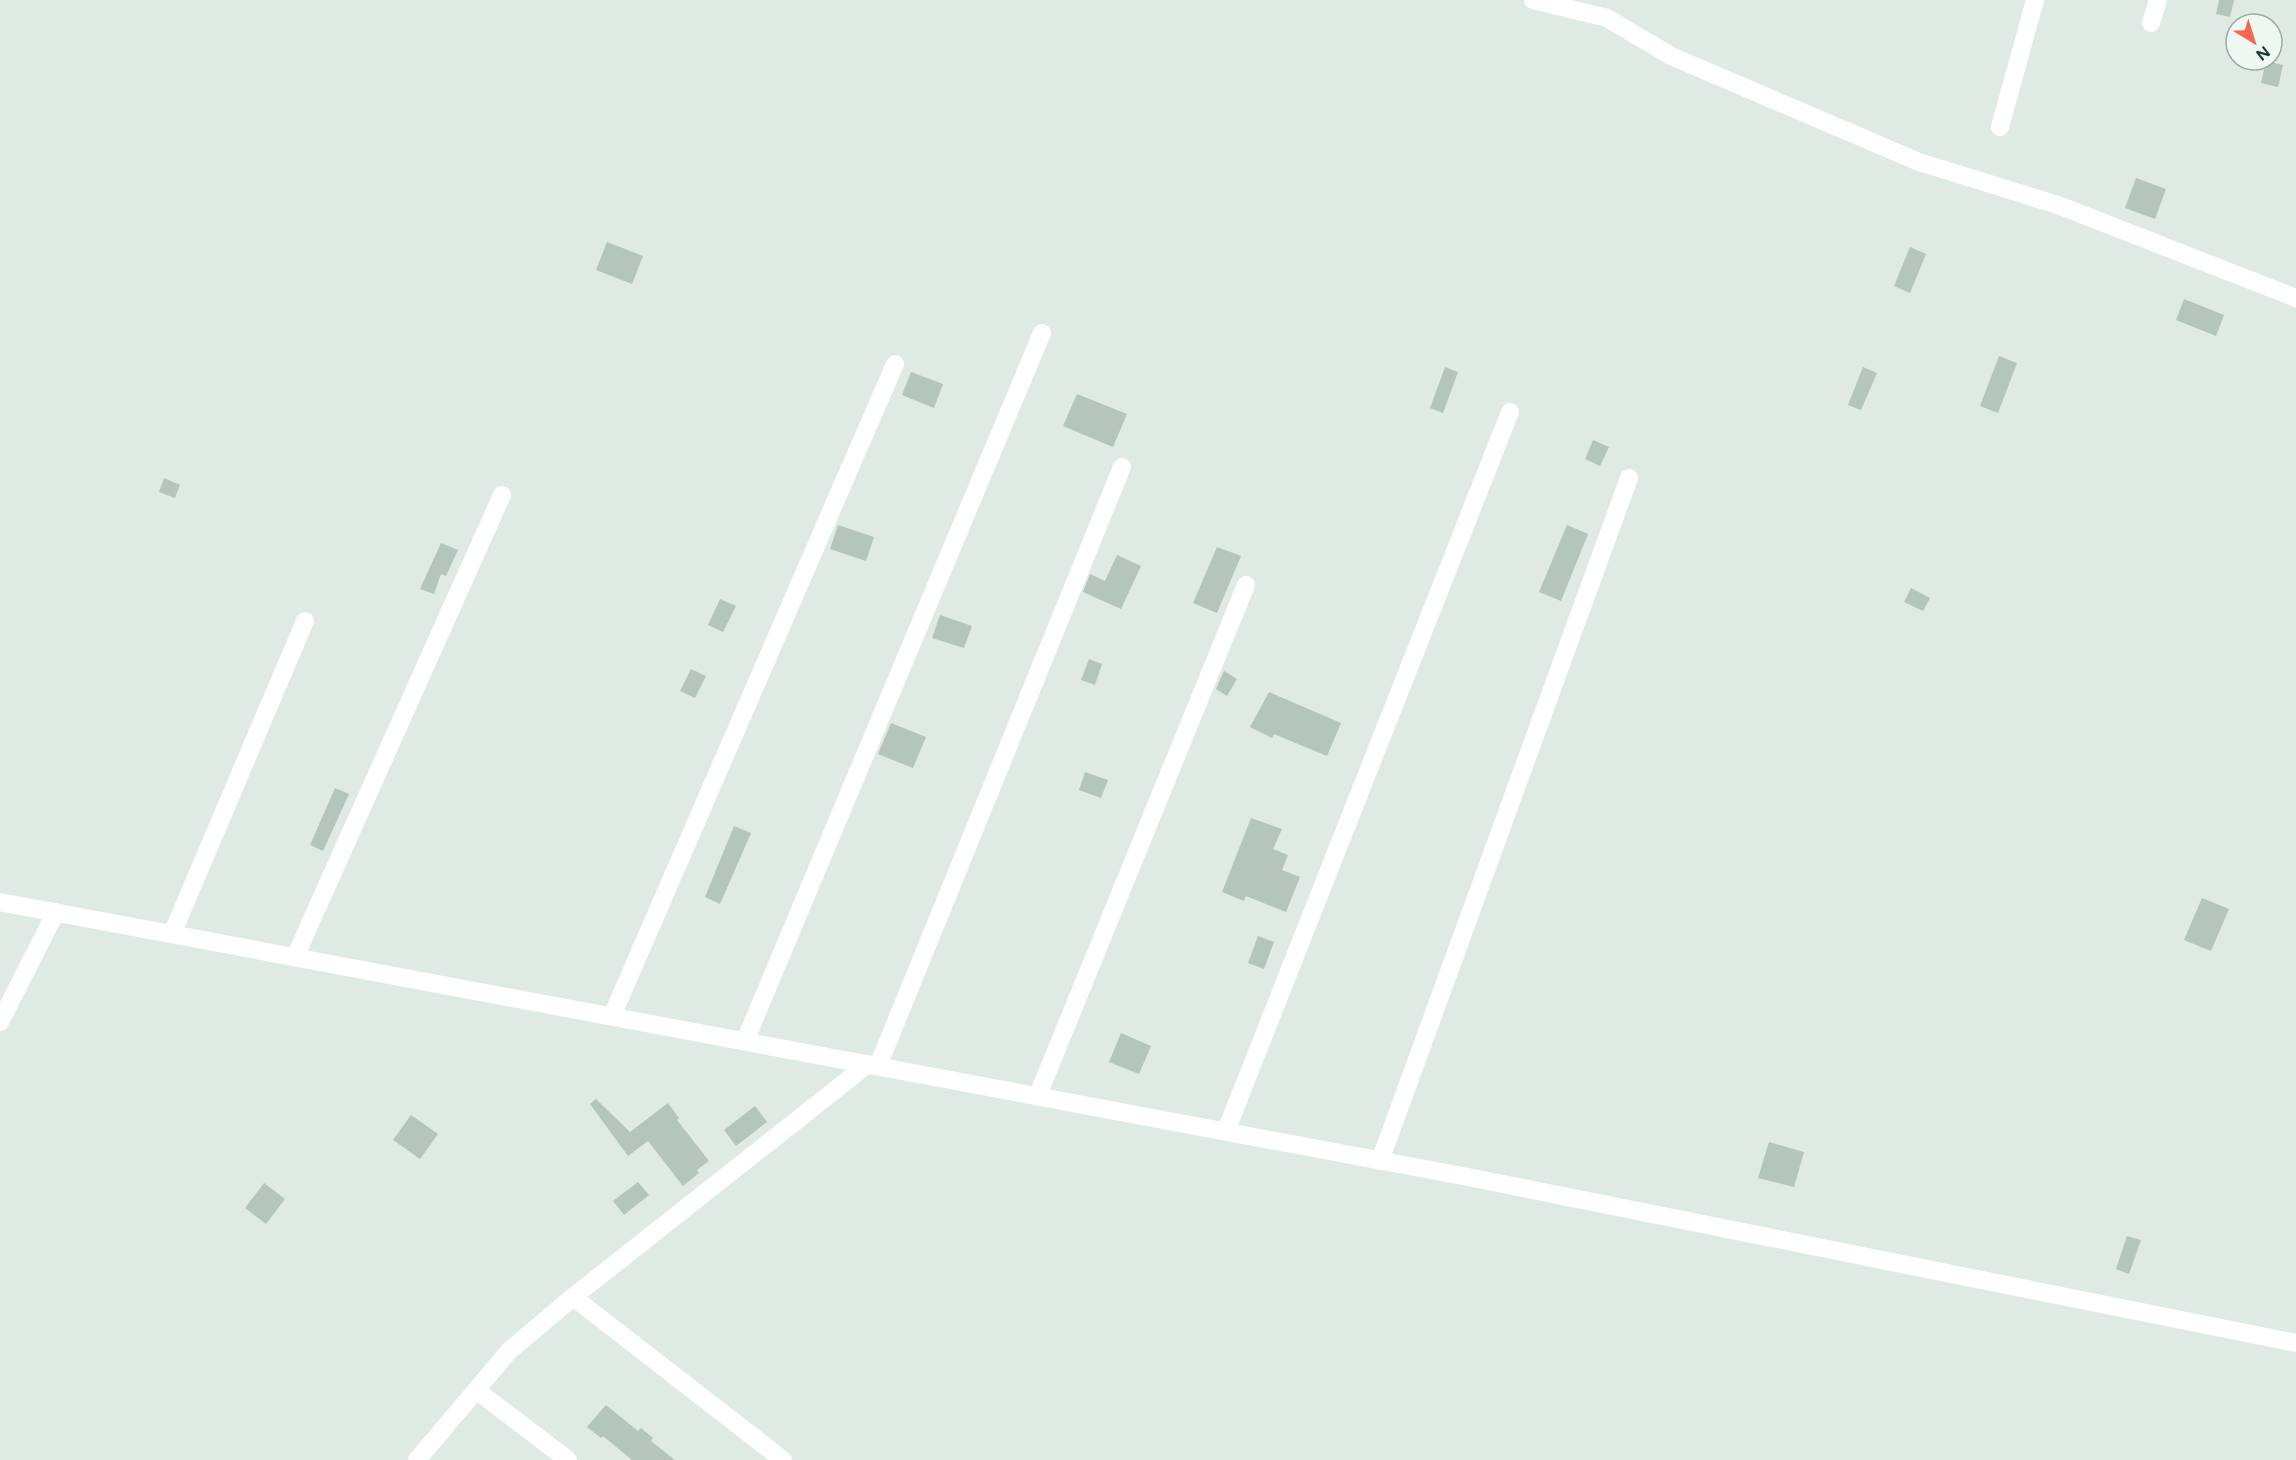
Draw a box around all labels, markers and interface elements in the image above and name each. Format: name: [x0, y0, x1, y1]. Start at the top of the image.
north arrow: [2224, 12, 2284, 72]
text: N: [2252, 42, 2274, 65]

